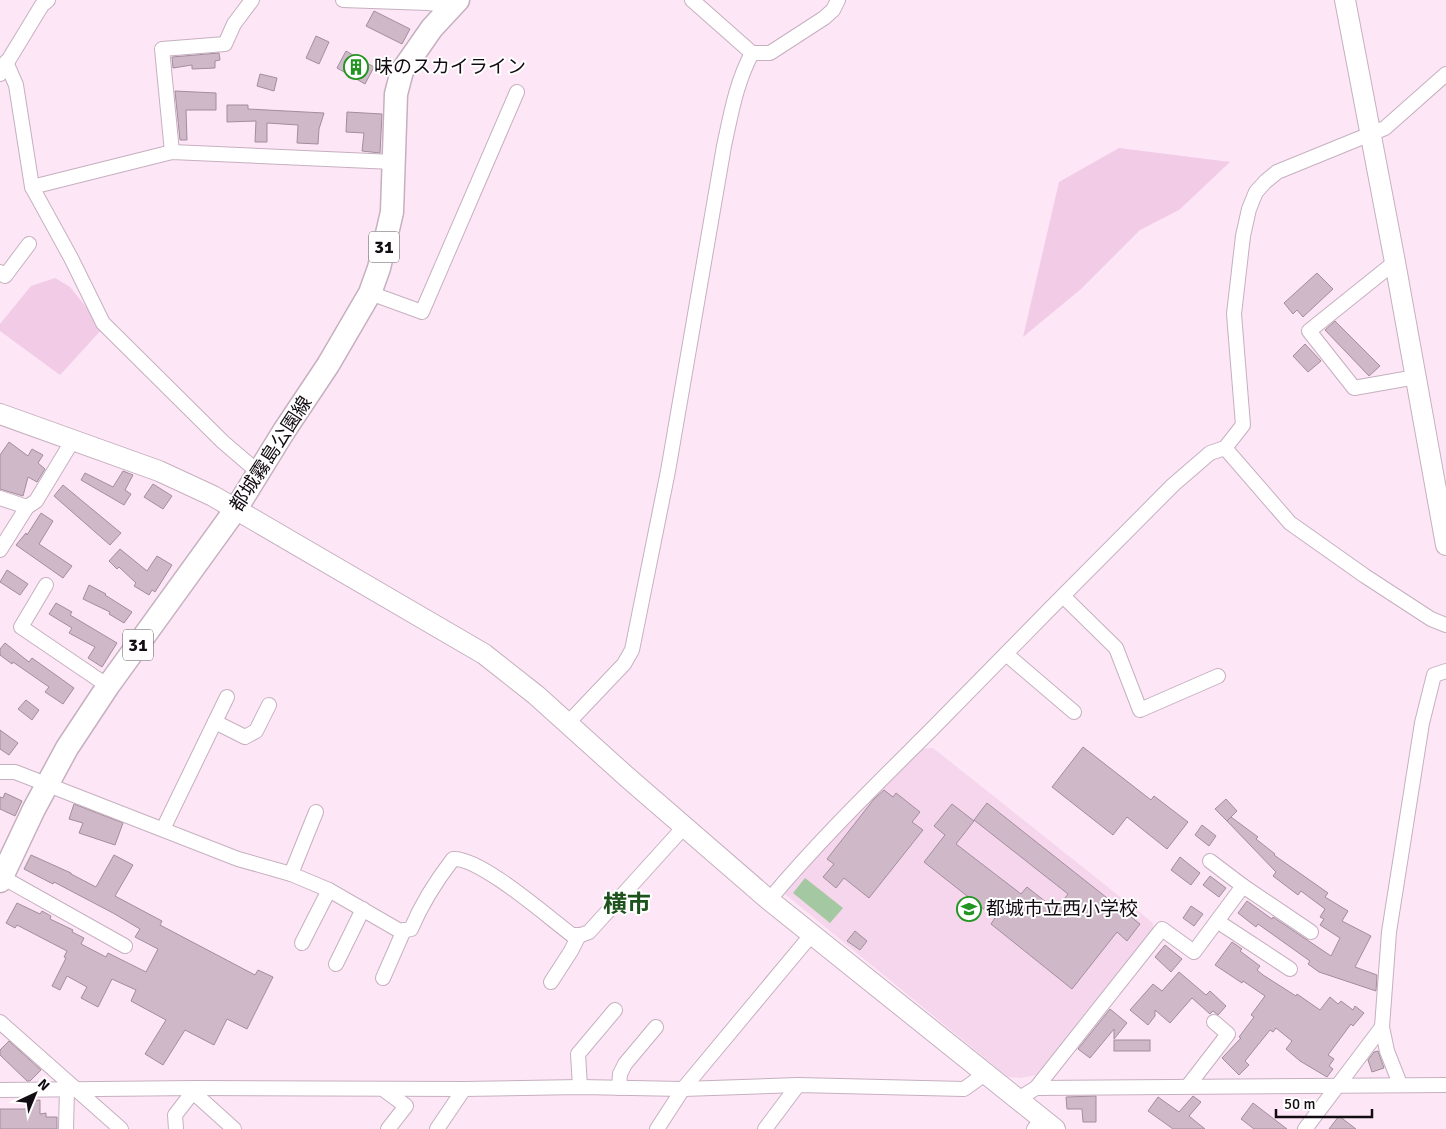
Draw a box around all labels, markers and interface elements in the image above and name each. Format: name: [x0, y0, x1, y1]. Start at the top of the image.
building icon: 味のスカイライン: [343, 54, 369, 80]
place label: 味のスカイライン: [374, 55, 526, 79]
road number: 31: [369, 232, 399, 262]
street label: 都城霧島公園線: [225, 392, 317, 516]
road number: 31: [123, 630, 153, 660]
district label: 横市: [603, 889, 651, 919]
school or university icon: 都城市立西小学校: [956, 896, 982, 922]
place label: 都城市立西小学校: [986, 897, 1138, 921]
north arrow: [10, 1069, 60, 1119]
text: N: [34, 1076, 53, 1095]
scale bar: [1276, 1086, 1372, 1118]
text: 50 m: [1284, 1095, 1315, 1113]

